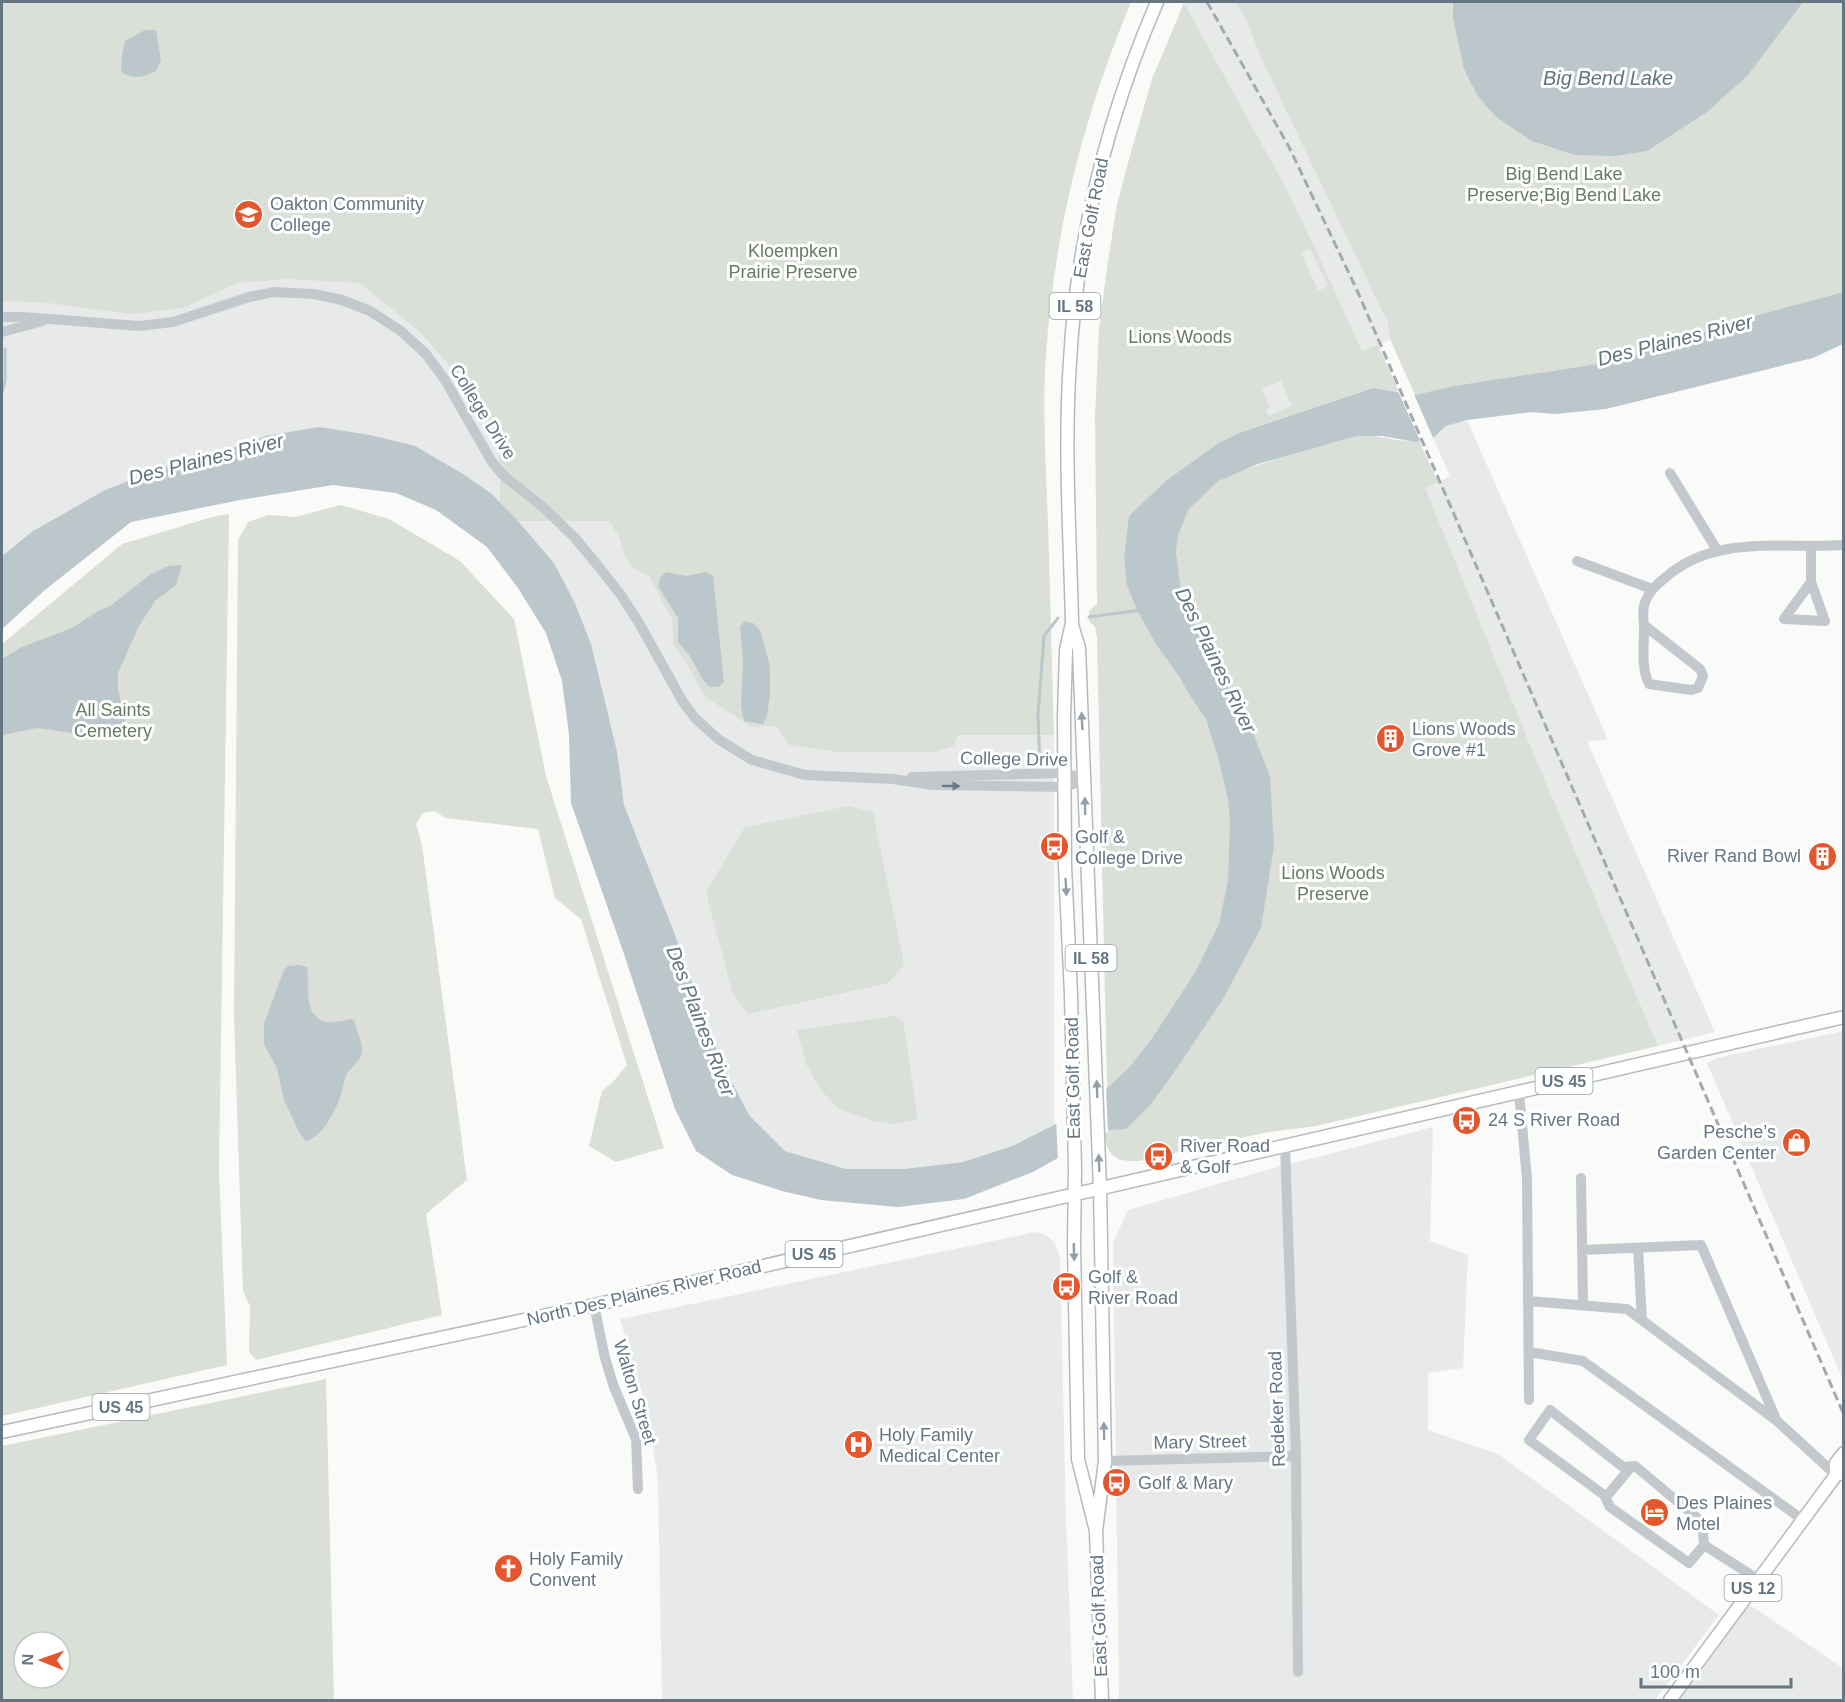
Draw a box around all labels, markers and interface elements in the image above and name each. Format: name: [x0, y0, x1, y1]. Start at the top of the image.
water label: Big Bend Lake: [1543, 67, 1673, 89]
street label: East Golf Road: [1070, 156, 1112, 280]
park label: Big Bend Lake Preserve;Big Bend Lake: [1467, 164, 1661, 205]
place label: Oakton Community College: [270, 194, 424, 235]
school or university icon: Oakton Community College: [233, 198, 265, 230]
park label: Kloempken Prairie Preserve: [728, 241, 858, 282]
road number: IL 58: [1050, 293, 1100, 319]
water label: Des Plaines River: [1595, 310, 1756, 370]
park label: Lions Woods: [1128, 327, 1232, 347]
street label: College Drive: [446, 361, 520, 463]
water label: Des Plaines River: [126, 429, 287, 489]
water label: Des Plaines River: [1171, 584, 1261, 737]
park label: All Saints Cemetery: [74, 700, 152, 741]
one-way arrow: [1078, 711, 1087, 730]
place label: Lions Woods Grove #1: [1412, 719, 1516, 760]
building icon: Lions Woods Grove #1: [1375, 723, 1407, 755]
street label: College Drive: [960, 748, 1068, 770]
one-way arrow: [942, 781, 961, 790]
one-way arrow: [1081, 797, 1090, 816]
place label: Golf & College Drive: [1075, 827, 1183, 868]
bus stop icon: Golf & College Drive: [1038, 831, 1070, 863]
building icon: River Rand Bowl: [1806, 840, 1838, 872]
place label: River Rand Bowl: [1667, 846, 1801, 866]
park label: Lions Woods Preserve: [1281, 863, 1385, 904]
one-way arrow: [1062, 878, 1071, 897]
water label: Des Plaines River: [662, 943, 740, 1100]
road number: IL 58: [1066, 945, 1116, 971]
street label: East Golf Road: [1062, 1017, 1084, 1139]
road number: US 45: [1536, 1068, 1592, 1094]
one-way arrow: [1092, 1079, 1102, 1098]
bus stop icon: 24 S River Road: [1451, 1104, 1483, 1136]
place label: 24 S River Road: [1488, 1110, 1620, 1130]
place label: Pesche’s Garden Center: [1657, 1122, 1776, 1163]
shop icon: Pesche’s Garden Center: [1781, 1126, 1813, 1158]
place label: River Road & Golf: [1180, 1136, 1270, 1177]
bus stop icon: River Road & Golf: [1143, 1140, 1175, 1172]
one-way arrow: [1095, 1153, 1104, 1172]
road number: US 45: [786, 1241, 842, 1267]
one-way arrow: [1069, 1243, 1079, 1262]
street label: North Des Plaines River Road: [525, 1256, 763, 1330]
place label: Golf & River Road: [1088, 1267, 1178, 1308]
bus stop icon: Golf & River Road: [1051, 1271, 1083, 1303]
street label: Walton Street: [610, 1337, 660, 1447]
street label: Redeker Road: [1265, 1351, 1289, 1467]
road number: US 45: [92, 1394, 150, 1420]
one-way arrow: [1100, 1421, 1109, 1440]
place label: Holy Family Medical Center: [879, 1425, 1000, 1466]
hospital icon: Holy Family Medical Center: [842, 1429, 874, 1461]
street label: Mary Street: [1153, 1431, 1247, 1453]
bus stop icon: Golf & Mary: [1101, 1467, 1133, 1499]
place label: Golf & Mary: [1138, 1473, 1233, 1493]
place label: Des Plaines Motel: [1676, 1493, 1772, 1534]
hotel icon: Des Plaines Motel: [1639, 1497, 1671, 1529]
place label: Holy Family Convent: [529, 1549, 623, 1590]
church icon: Holy Family Convent: [492, 1553, 524, 1585]
street label: East Golf Road: [1087, 1555, 1111, 1677]
road number: US 12: [1724, 1575, 1782, 1601]
north arrow: [12, 1630, 72, 1690]
scale bar: [1641, 1651, 1791, 1689]
text: N: [19, 1654, 36, 1666]
text: 100 m: [1650, 1662, 1700, 1682]

